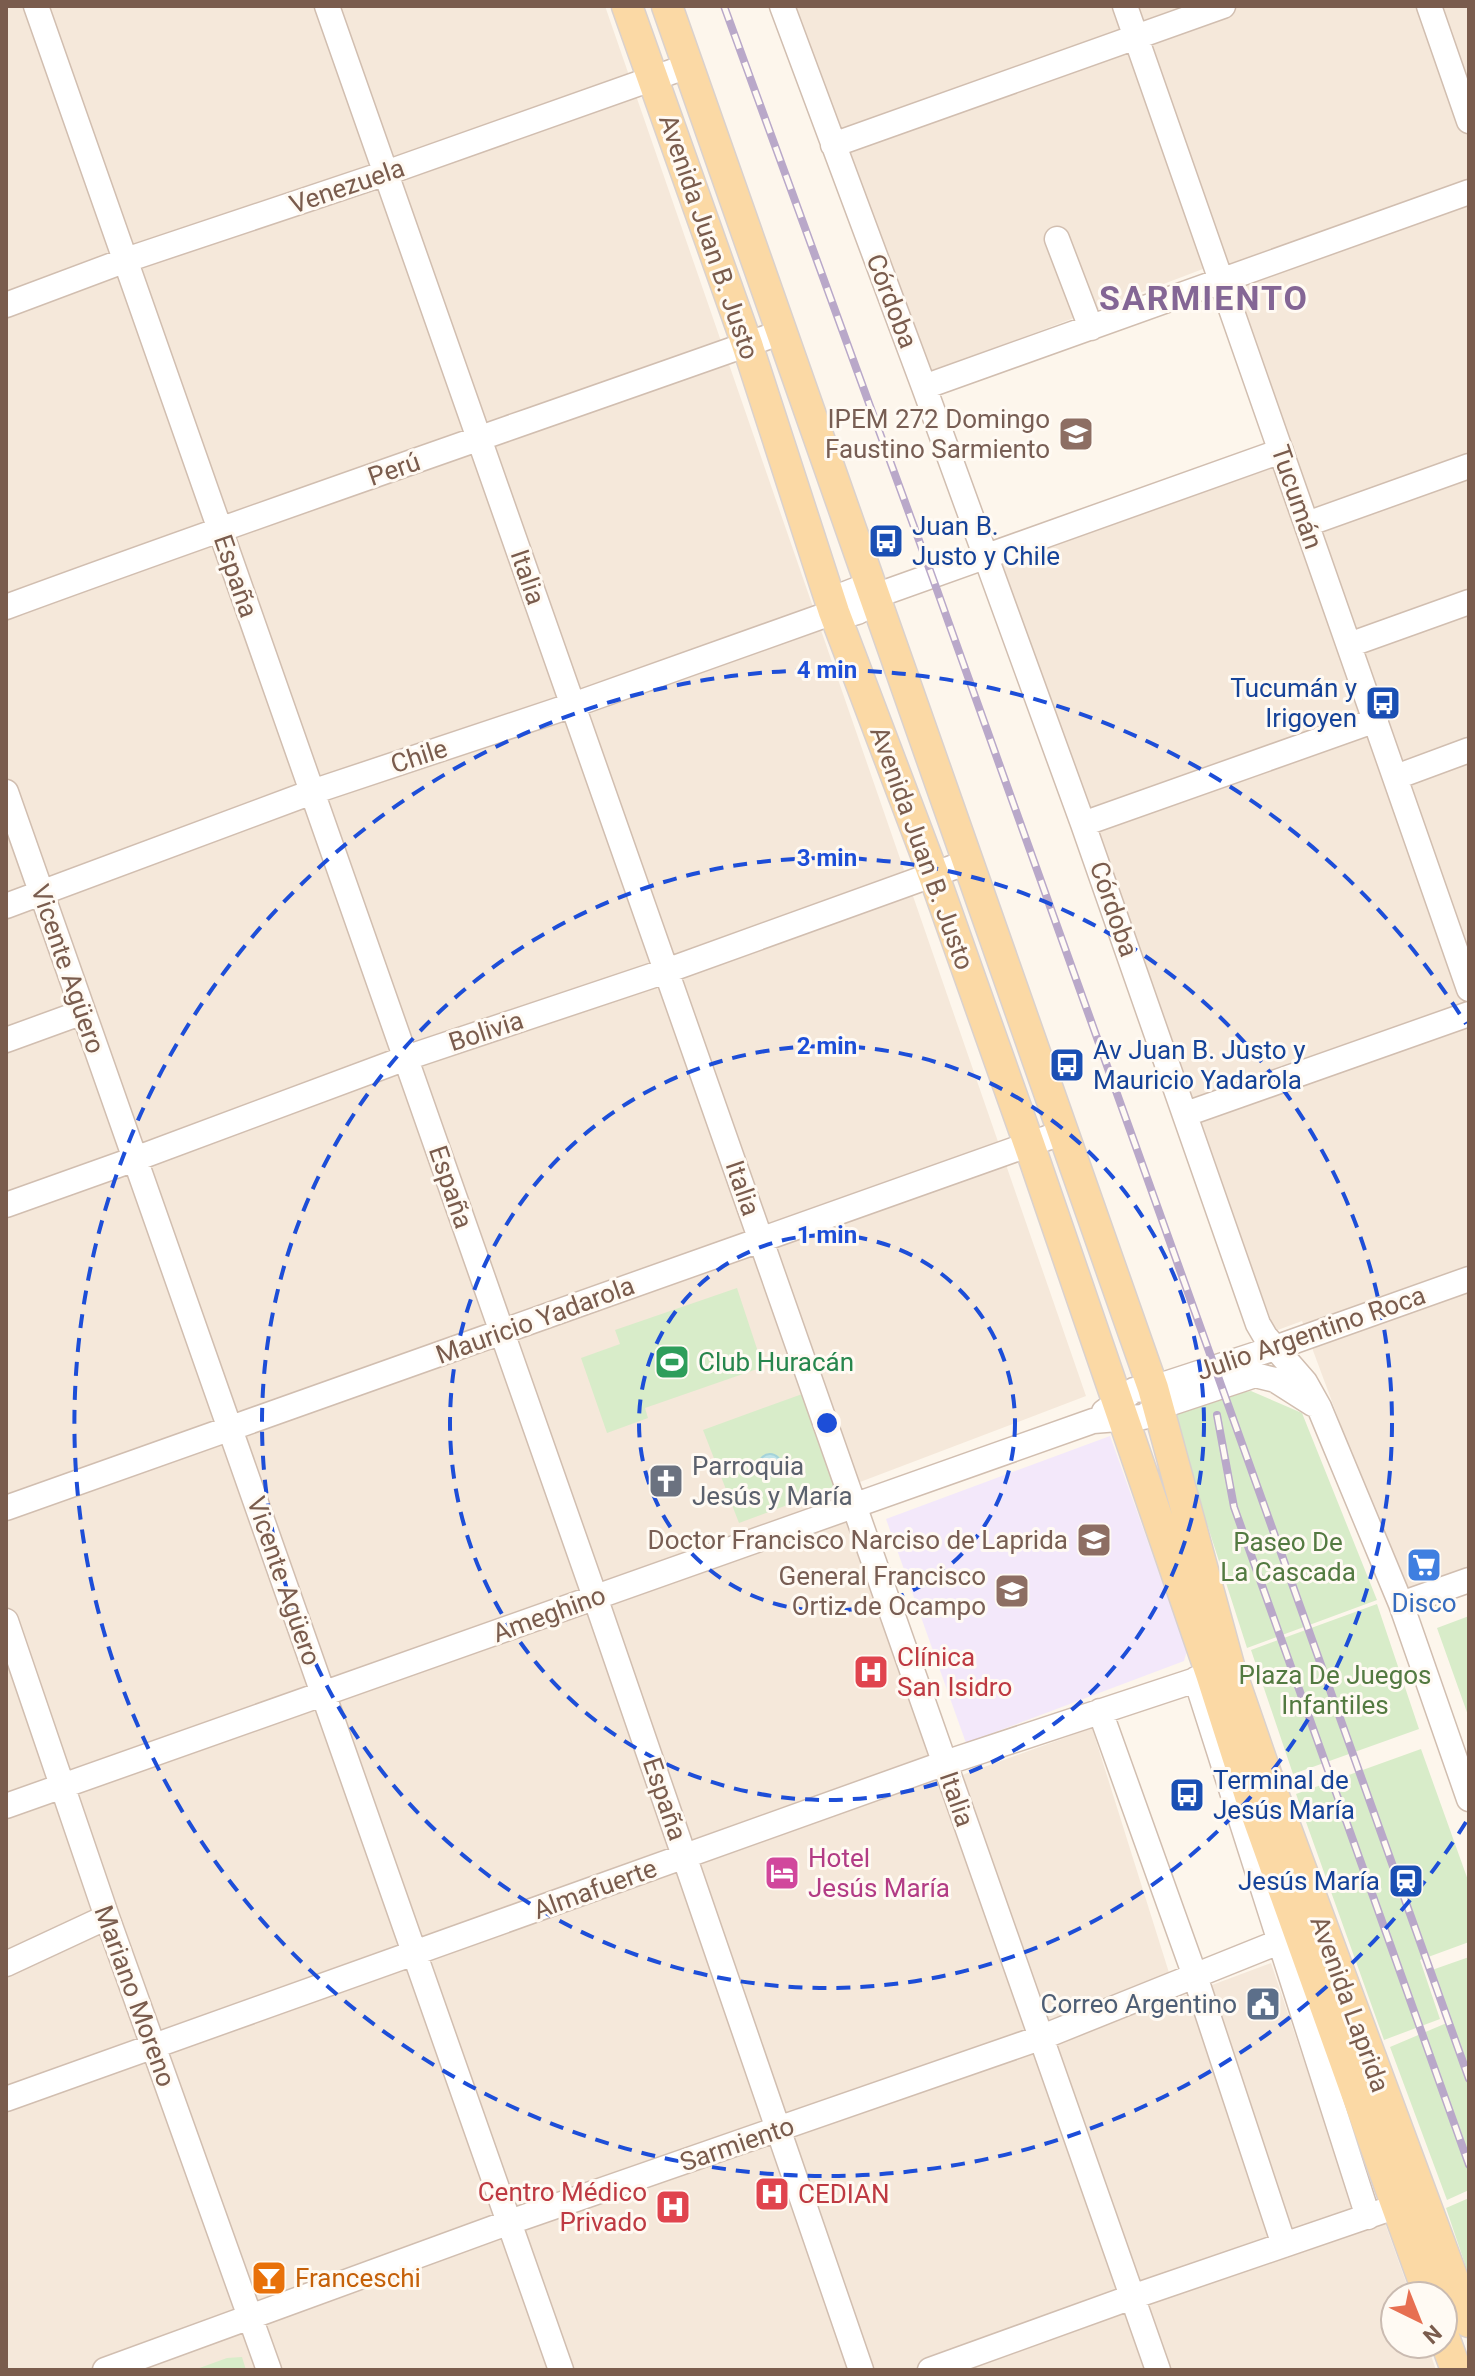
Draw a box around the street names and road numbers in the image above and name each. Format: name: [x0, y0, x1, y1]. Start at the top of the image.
street label: Avenida Juan B. Justo: [653, 111, 765, 363]
street label: Venezuela: [286, 152, 408, 220]
street label: Córdoba: [860, 250, 924, 352]
street label: Tucumán: [1265, 441, 1329, 553]
street label: Perú: [364, 446, 424, 492]
street label: España: [208, 531, 264, 621]
street label: Italia: [505, 545, 551, 609]
street label: Avenida Juan B. Justo: [864, 722, 980, 974]
street label: Chile: [387, 733, 451, 779]
street label: Córdoba: [1084, 858, 1144, 960]
street label: Vicente Agüero: [25, 881, 111, 1057]
street label: Bolivia: [445, 1005, 527, 1057]
street label: España: [423, 1142, 479, 1232]
street label: Italia: [720, 1156, 766, 1220]
street label: Mauricio Yadarola: [432, 1270, 638, 1370]
street label: Julio Argentino Roca: [1193, 1280, 1429, 1386]
street label: Vicente Agüero: [241, 1493, 327, 1669]
street label: Ameghino: [488, 1580, 610, 1648]
street label: España: [637, 1754, 693, 1844]
street label: Italia: [934, 1767, 980, 1831]
street label: Almafuerte: [529, 1853, 661, 1925]
street label: Mariano Moreno: [88, 1901, 182, 2091]
street label: Avenida Laprida: [1304, 1912, 1396, 2096]
street label: Sarmiento: [676, 2110, 798, 2178]

